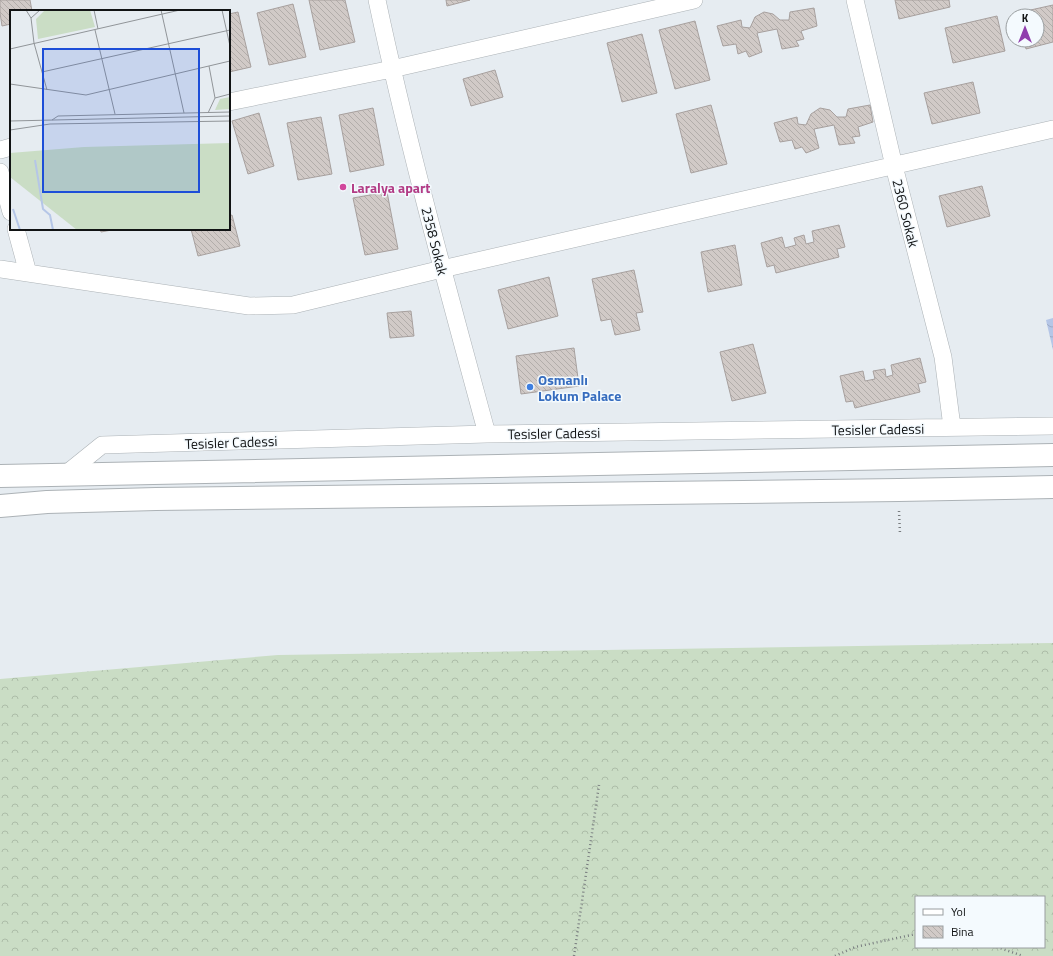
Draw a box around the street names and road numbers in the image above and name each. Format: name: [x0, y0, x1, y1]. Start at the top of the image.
street label: 2360 Sokak: [887, 177, 925, 250]
street label: 2358 Sokak: [416, 205, 454, 278]
street label: Tesisler Cadessi: [831, 418, 925, 440]
street label: Tesisler Cadessi: [507, 422, 601, 444]
street label: Tesisler Cadessi: [184, 430, 278, 454]

